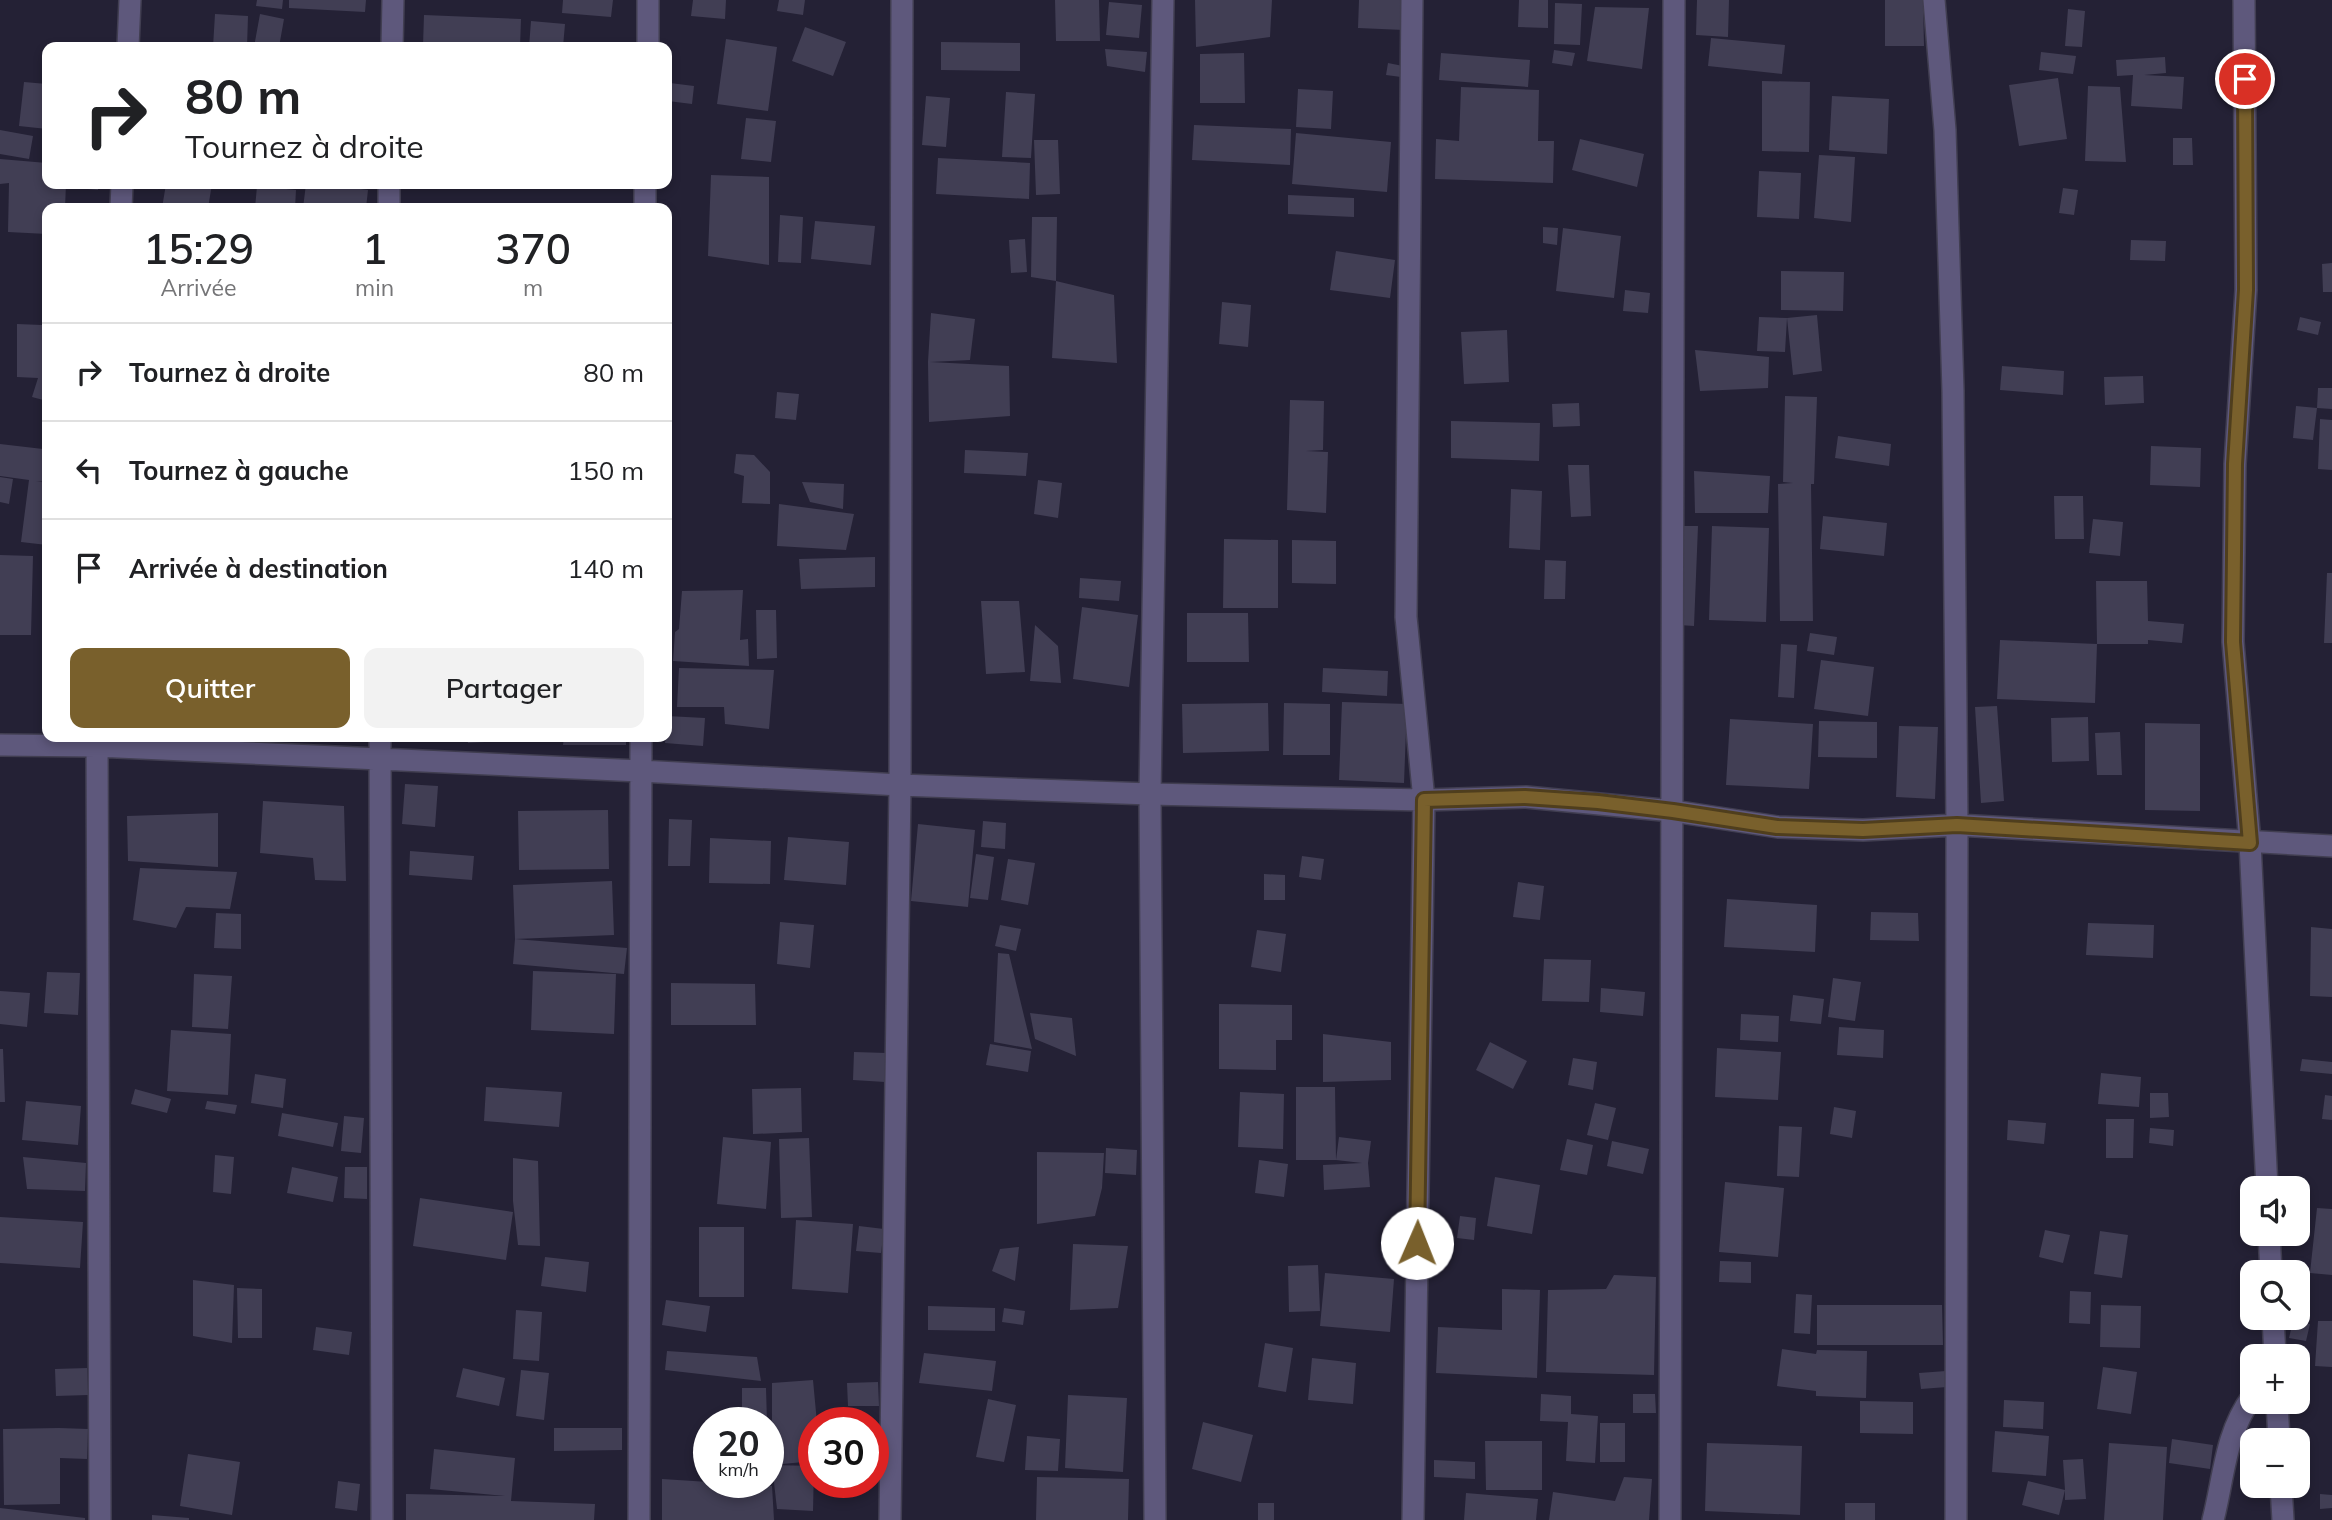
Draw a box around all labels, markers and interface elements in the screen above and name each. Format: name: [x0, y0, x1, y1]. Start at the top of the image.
pin: [2215, 49, 2275, 109]
icon: arrive: [2226, 60, 2264, 98]
text: 80 m: [185, 65, 301, 126]
icon: right: [70, 70, 161, 161]
text: Tournez à droite: [185, 126, 424, 166]
text: 15:29: [143, 222, 254, 275]
text: 1: [362, 222, 387, 275]
text: 370: [495, 222, 571, 275]
text: Arrivée: [160, 273, 237, 302]
text: min: [355, 273, 394, 302]
text: m: [523, 273, 543, 302]
icon: right: [70, 353, 108, 391]
text: Tournez à droite: [129, 356, 330, 389]
text: 80 m: [583, 356, 644, 389]
icon: left: [70, 451, 108, 489]
text: Tournez à gauche: [129, 454, 349, 487]
text: 150 m: [568, 454, 644, 487]
icon: arrive: [70, 549, 108, 587]
text: Arrivée à destination: [129, 552, 388, 585]
text: 140 m: [568, 552, 644, 585]
button: Quitter: [70, 648, 350, 728]
button: Partager: [364, 648, 644, 728]
map controls: [2240, 1176, 2310, 1498]
button: sound: [2240, 1176, 2310, 1246]
position arrow: [1380, 1206, 1454, 1280]
button: search: [2240, 1260, 2310, 1330]
button: +: [2240, 1344, 2310, 1414]
speed limit sign: 30: [798, 1407, 889, 1498]
text: 20: [717, 1421, 760, 1465]
button: −: [2240, 1428, 2310, 1498]
text: km/h: [718, 1458, 759, 1481]

